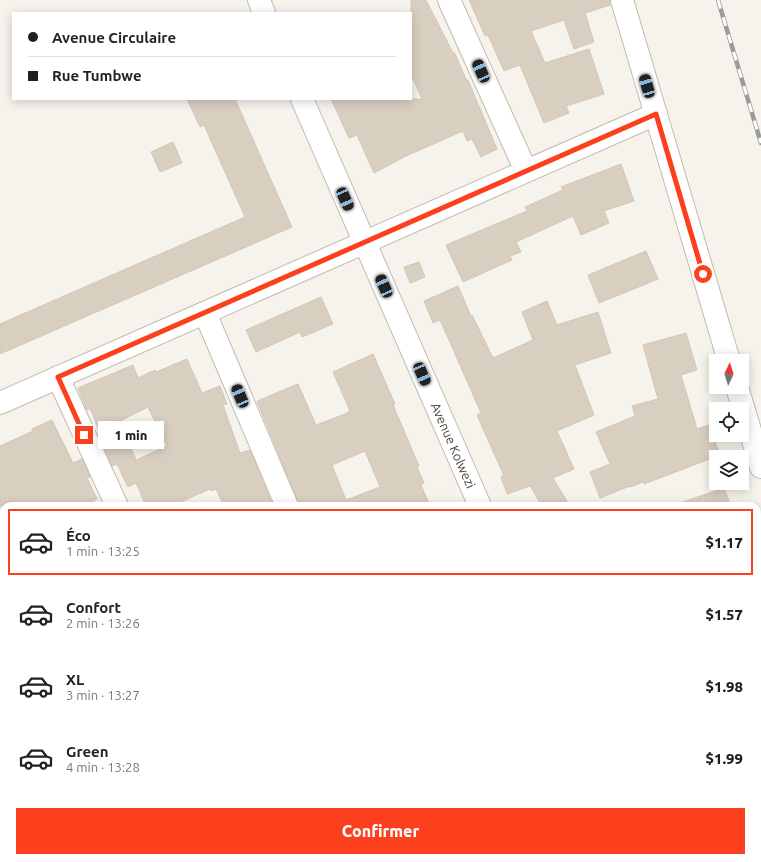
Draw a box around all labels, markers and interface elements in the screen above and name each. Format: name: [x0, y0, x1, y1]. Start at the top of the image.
text: Avenue Circulaire: [52, 29, 176, 46]
car: [471, 58, 491, 84]
text: Rue Tumbwe: [52, 67, 142, 84]
car: [638, 73, 656, 99]
car: [335, 186, 355, 212]
route start: [694, 265, 712, 283]
car: [374, 273, 394, 299]
north arrow: [709, 354, 749, 394]
map controls: [709, 354, 749, 490]
car: [412, 361, 432, 387]
car: [230, 383, 250, 409]
street label: Avenue Kolwezi: [429, 400, 478, 490]
button: locate: [709, 402, 749, 442]
callout: 1 min: [98, 421, 164, 449]
route end: [75, 426, 93, 444]
text: 1 min: [114, 428, 148, 442]
button: layers: [709, 450, 749, 490]
icon: car: [18, 524, 54, 560]
text: Éco: [66, 527, 91, 544]
text: $1.17: [705, 534, 743, 551]
text: 1 min · 13:25: [66, 544, 140, 558]
icon: car: [18, 596, 54, 632]
text: Confort: [66, 599, 121, 616]
text: $1.57: [705, 606, 743, 623]
text: 2 min · 13:26: [66, 616, 140, 630]
icon: car: [18, 668, 54, 704]
text: XL: [66, 671, 84, 688]
text: $1.98: [705, 678, 743, 695]
text: 3 min · 13:27: [66, 688, 140, 702]
icon: car: [18, 740, 54, 776]
text: Green: [66, 743, 108, 760]
text: $1.99: [705, 750, 743, 767]
text: 4 min · 13:28: [66, 760, 140, 774]
button: Confirmer: [16, 808, 745, 854]

